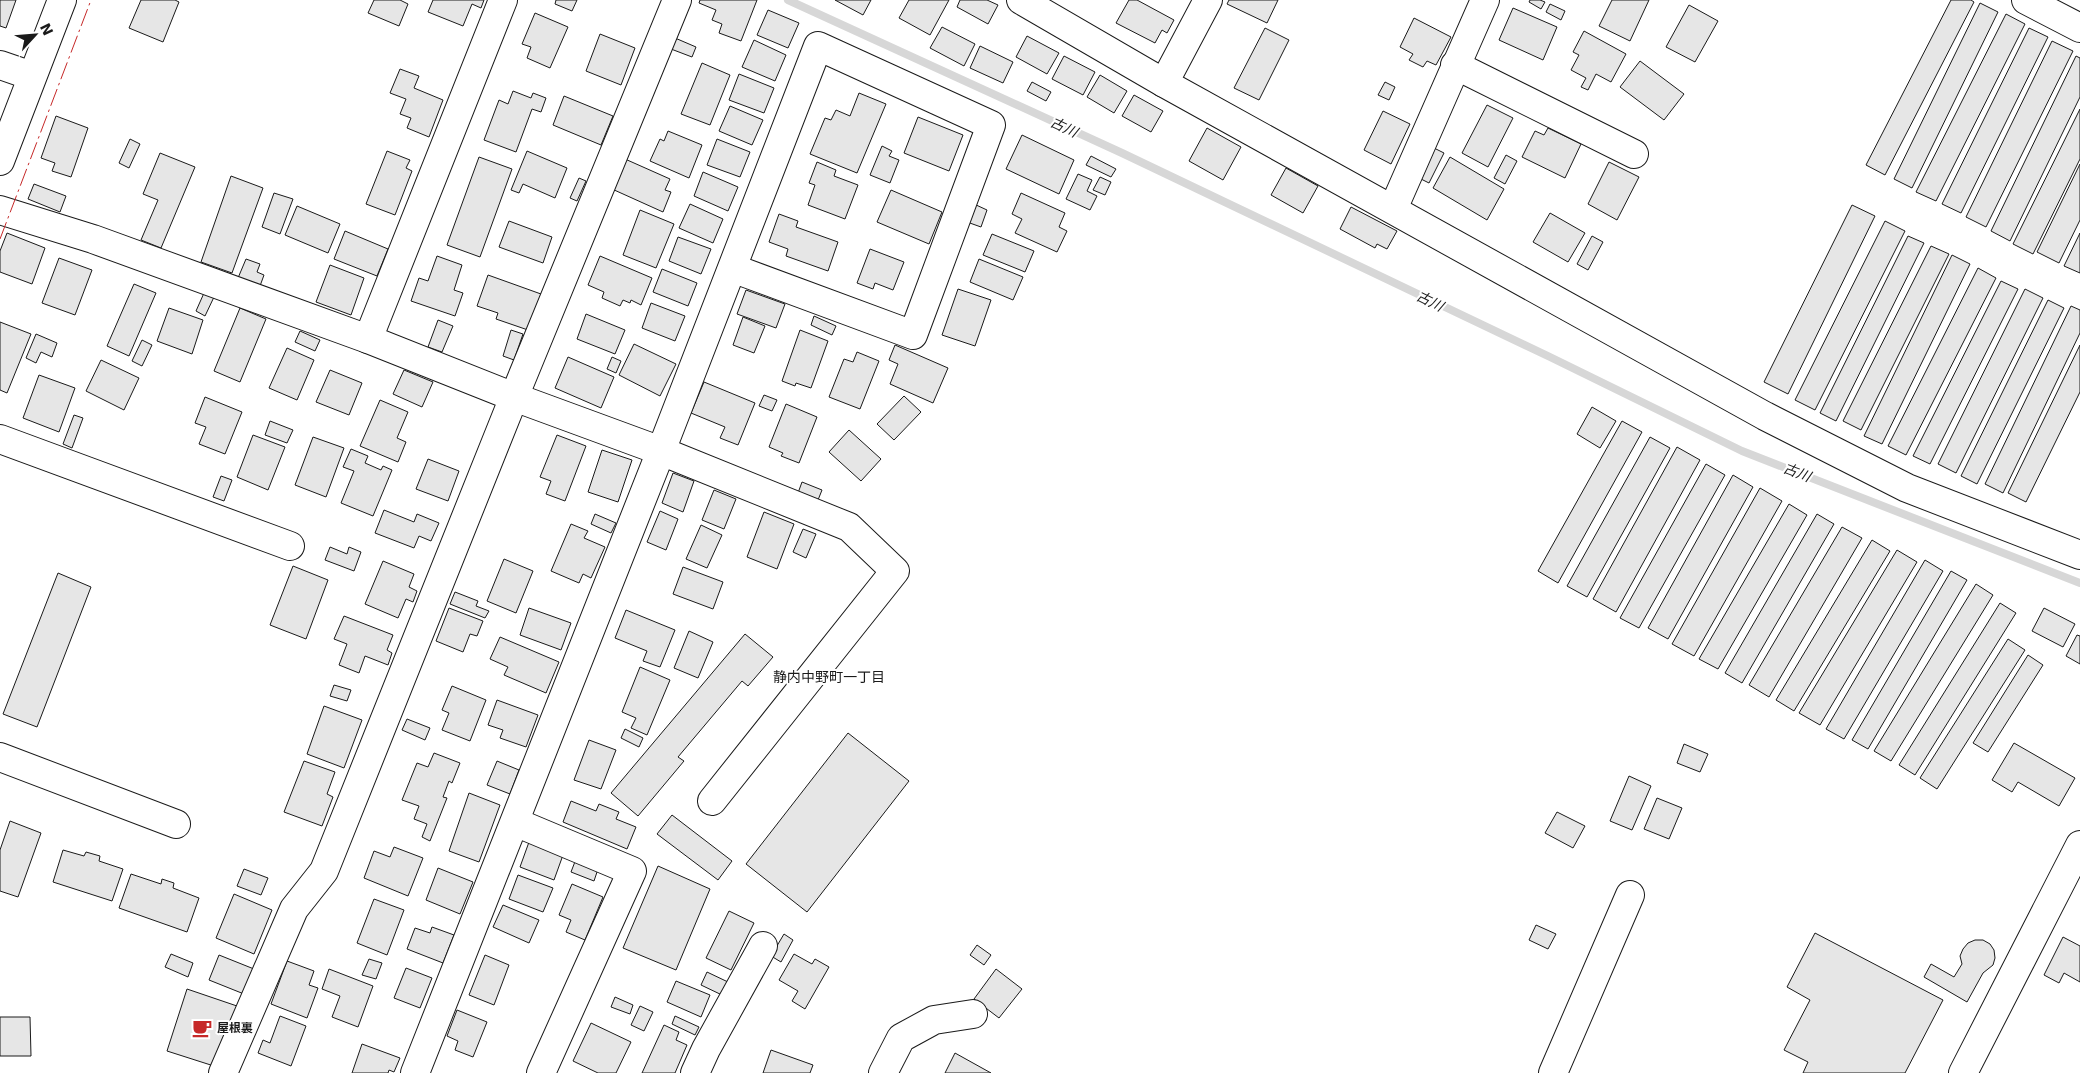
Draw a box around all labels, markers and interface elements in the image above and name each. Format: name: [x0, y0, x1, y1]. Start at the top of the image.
north arrow: [10, 10, 60, 60]
text: N: [37, 21, 56, 38]
water label: 古川: [1048, 114, 1082, 141]
water label: 古川: [1414, 288, 1448, 315]
water label: 古川: [1781, 460, 1815, 485]
district label: 静内中野町一丁目: [773, 669, 885, 685]
cafe icon: 屋根裏: [191, 1017, 213, 1039]
place label: 屋根裏: [217, 1021, 253, 1035]

